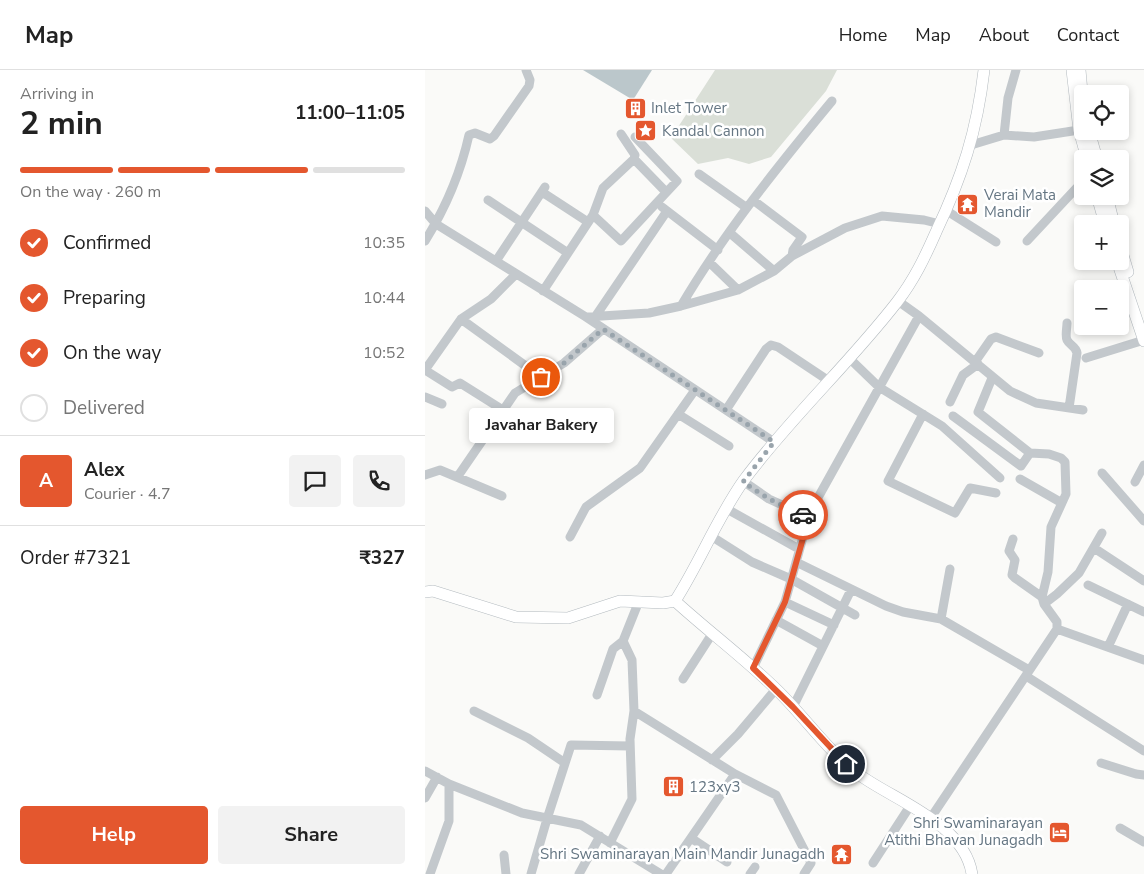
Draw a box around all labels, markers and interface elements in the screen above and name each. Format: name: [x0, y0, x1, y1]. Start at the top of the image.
text: Map: [25, 19, 73, 51]
text: Home: [839, 23, 887, 47]
text: Map: [915, 23, 951, 47]
text: About: [979, 23, 1029, 47]
text: Contact: [1057, 23, 1119, 47]
text: Arriving in: [20, 83, 94, 105]
map controls: [1074, 85, 1129, 335]
button: locate: [1074, 85, 1129, 140]
building icon: Inlet Tower: [623, 96, 647, 120]
place label: Inlet Tower: [651, 98, 727, 118]
text: 11:00–11:05: [295, 100, 405, 126]
text: 2 min: [20, 102, 103, 145]
place icon: Kandal Cannon: [634, 119, 658, 143]
place label: Kandal Cannon: [662, 121, 765, 141]
button: layers: [1074, 150, 1129, 205]
text: On the way · 260 m: [20, 181, 161, 203]
place label: Verai Mata Mandir: [983, 185, 1056, 222]
temple icon: Verai Mata Mandir: [956, 192, 980, 216]
button: +: [1074, 215, 1129, 270]
icon: check: [20, 229, 48, 257]
text: Confirmed: [63, 230, 151, 256]
text: 10:35: [363, 232, 405, 254]
button: −: [1074, 280, 1129, 335]
icon: check: [20, 284, 48, 312]
text: Preparing: [63, 285, 146, 311]
text: 10:44: [363, 287, 405, 309]
icon: check: [20, 339, 48, 367]
text: On the way: [63, 340, 161, 366]
text: 10:52: [363, 342, 405, 364]
pin: [520, 356, 562, 398]
icon: bag: [527, 363, 555, 391]
text: Delivered: [63, 395, 145, 421]
callout: Javahar Bakery: [469, 407, 613, 442]
text: Javahar Bakery: [485, 414, 598, 436]
button: chat: [289, 455, 341, 507]
button: phone: [353, 455, 405, 507]
text: Alex: [84, 457, 125, 483]
text: A: [39, 468, 53, 494]
text: Courier · 4.7: [84, 483, 170, 505]
courier: [778, 490, 828, 540]
icon: car: [789, 501, 817, 529]
text: Order #7321: [20, 545, 131, 571]
text: ₹327: [359, 545, 405, 571]
pin: [825, 743, 867, 785]
icon: home: [832, 750, 860, 778]
building icon: 123xy3: [661, 775, 685, 799]
place label: 123xy3: [689, 777, 740, 797]
button: Help: [20, 806, 208, 864]
button: Share: [218, 806, 405, 864]
place label: Shri Swaminarayan Atithi Bhavan Junagadh: [884, 813, 1043, 850]
hotel icon: Shri Swaminarayan Atithi Bhavan Junagadh: [1047, 820, 1071, 844]
temple icon: Shri Swaminarayan Main Mandir Junagadh: [829, 842, 853, 866]
place label: Shri Swaminarayan Main Mandir Junagadh: [540, 844, 825, 864]

